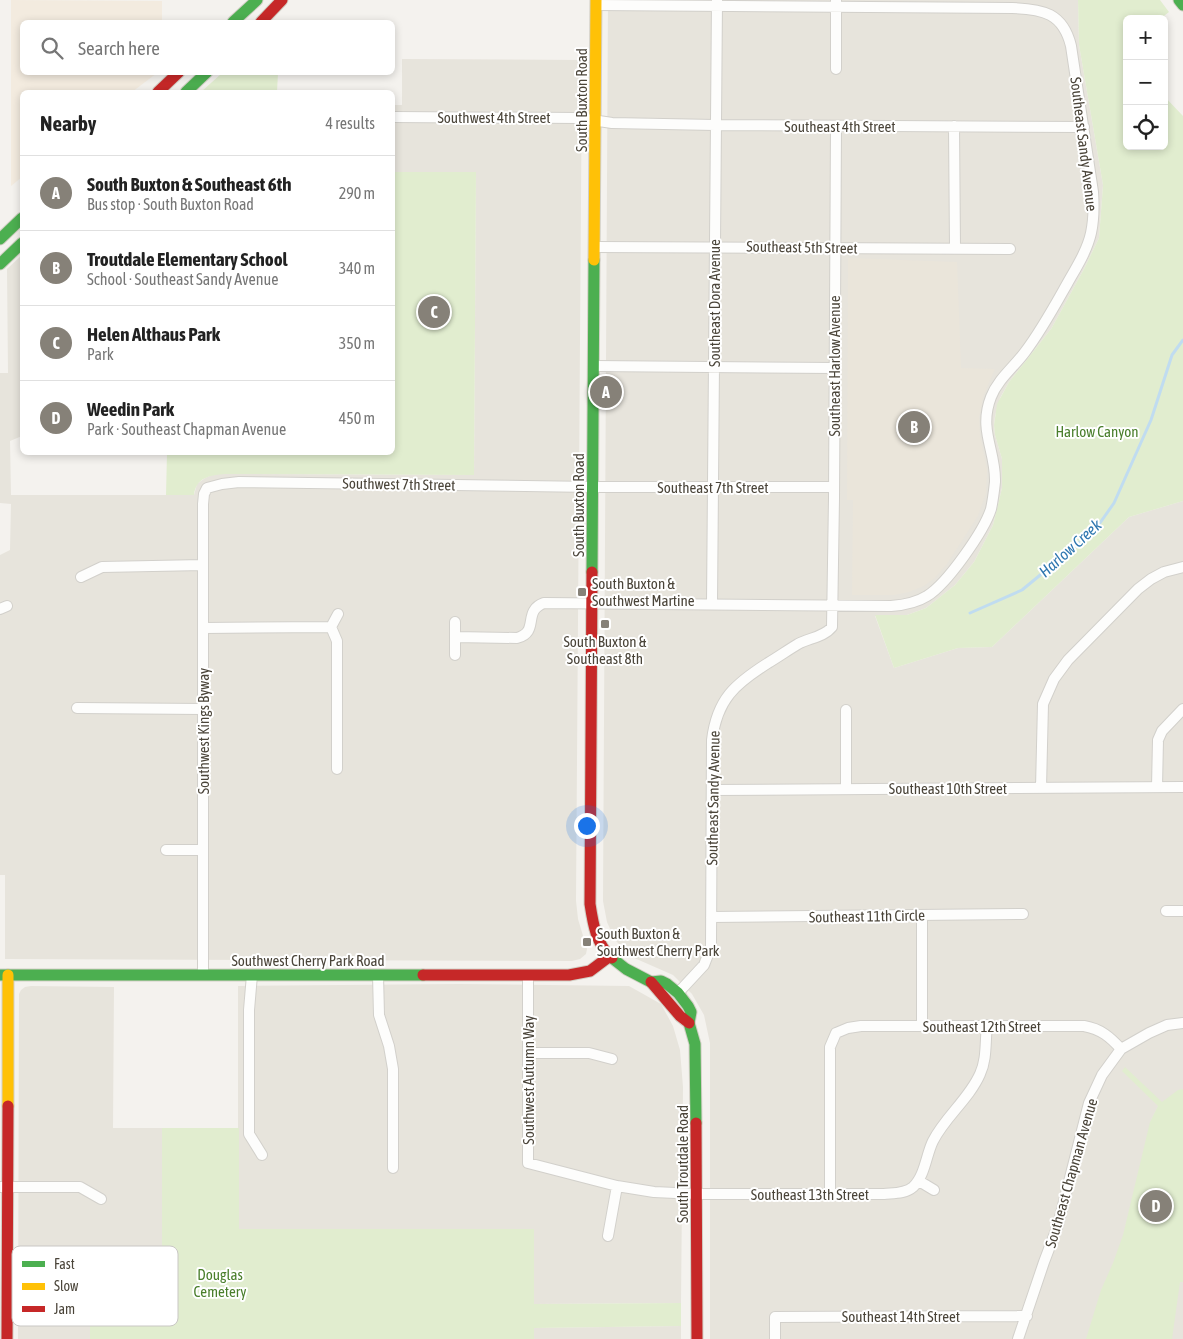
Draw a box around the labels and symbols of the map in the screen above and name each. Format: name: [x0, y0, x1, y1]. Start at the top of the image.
street label: South Buxton Road: [573, 48, 590, 152]
street label: Southeast Sandy Avenue: [1067, 76, 1101, 212]
street label: Southwest 4th Street: [437, 109, 551, 126]
street label: Southeast 4th Street: [784, 118, 896, 135]
street label: Southeast 5th Street: [746, 238, 858, 256]
street label: Southeast Dora Avenue: [706, 239, 723, 367]
pin: C: [418, 293, 450, 331]
street label: Southeast Harlow Avenue: [826, 295, 843, 437]
pin: A: [590, 373, 622, 411]
pin: B: [898, 408, 930, 446]
park label: Harlow Canyon: [1055, 423, 1139, 440]
street label: South Buxton Road: [570, 453, 587, 557]
street label: Southwest 7th Street: [342, 475, 456, 493]
street label: Southeast 7th Street: [657, 479, 769, 496]
water label: Harlow Creek: [1035, 515, 1105, 581]
place label: South Buxton & Southwest Martine: [592, 575, 695, 609]
marker: South Buxton & Southwest Martine: [576, 586, 588, 598]
marker: South Buxton & Southeast 8th: [599, 618, 611, 630]
place label: South Buxton & Southeast 8th: [563, 633, 647, 667]
street label: Southwest Kings Byway: [195, 668, 212, 794]
street label: Southeast Sandy Avenue: [703, 730, 723, 866]
street label: Southeast 10th Street: [889, 780, 1007, 797]
your location: [574, 813, 600, 839]
street label: Southeast 11th Circle: [809, 906, 925, 926]
place label: South Buxton & Southwest Cherry Park: [597, 925, 720, 959]
marker: South Buxton & Southwest Cherry Park: [581, 936, 593, 948]
street label: Southwest Cherry Park Road: [231, 952, 385, 969]
street label: Southwest Autumn Way: [520, 1015, 537, 1145]
street label: Southeast 12th Street: [923, 1018, 1041, 1035]
street label: Southeast Chapman Avenue: [1042, 1096, 1100, 1250]
street label: South Troutdale Road: [674, 1105, 691, 1223]
street label: Southeast 13th Street: [751, 1186, 869, 1203]
pin: D: [1140, 1187, 1172, 1225]
legend: [12, 1246, 178, 1326]
text: Fast: [54, 1256, 75, 1272]
park label: Douglas Cemetery: [194, 1266, 246, 1300]
text: Slow: [54, 1278, 79, 1294]
text: Jam: [54, 1301, 75, 1317]
street label: Southeast 14th Street: [842, 1308, 960, 1325]

